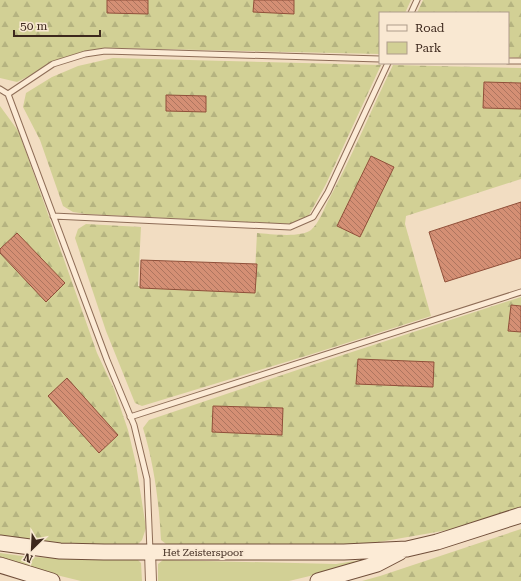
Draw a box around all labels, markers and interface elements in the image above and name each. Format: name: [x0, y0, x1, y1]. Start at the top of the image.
scale bar: [14, 12, 100, 38]
legend: [379, 12, 509, 64]
text: 50 m: [20, 19, 47, 33]
text: Road: [415, 21, 445, 35]
text: Park: [415, 41, 442, 55]
north arrow: [12, 529, 52, 569]
street label: Het Zeisterspoor: [163, 547, 243, 558]
text: N: [21, 550, 35, 565]

